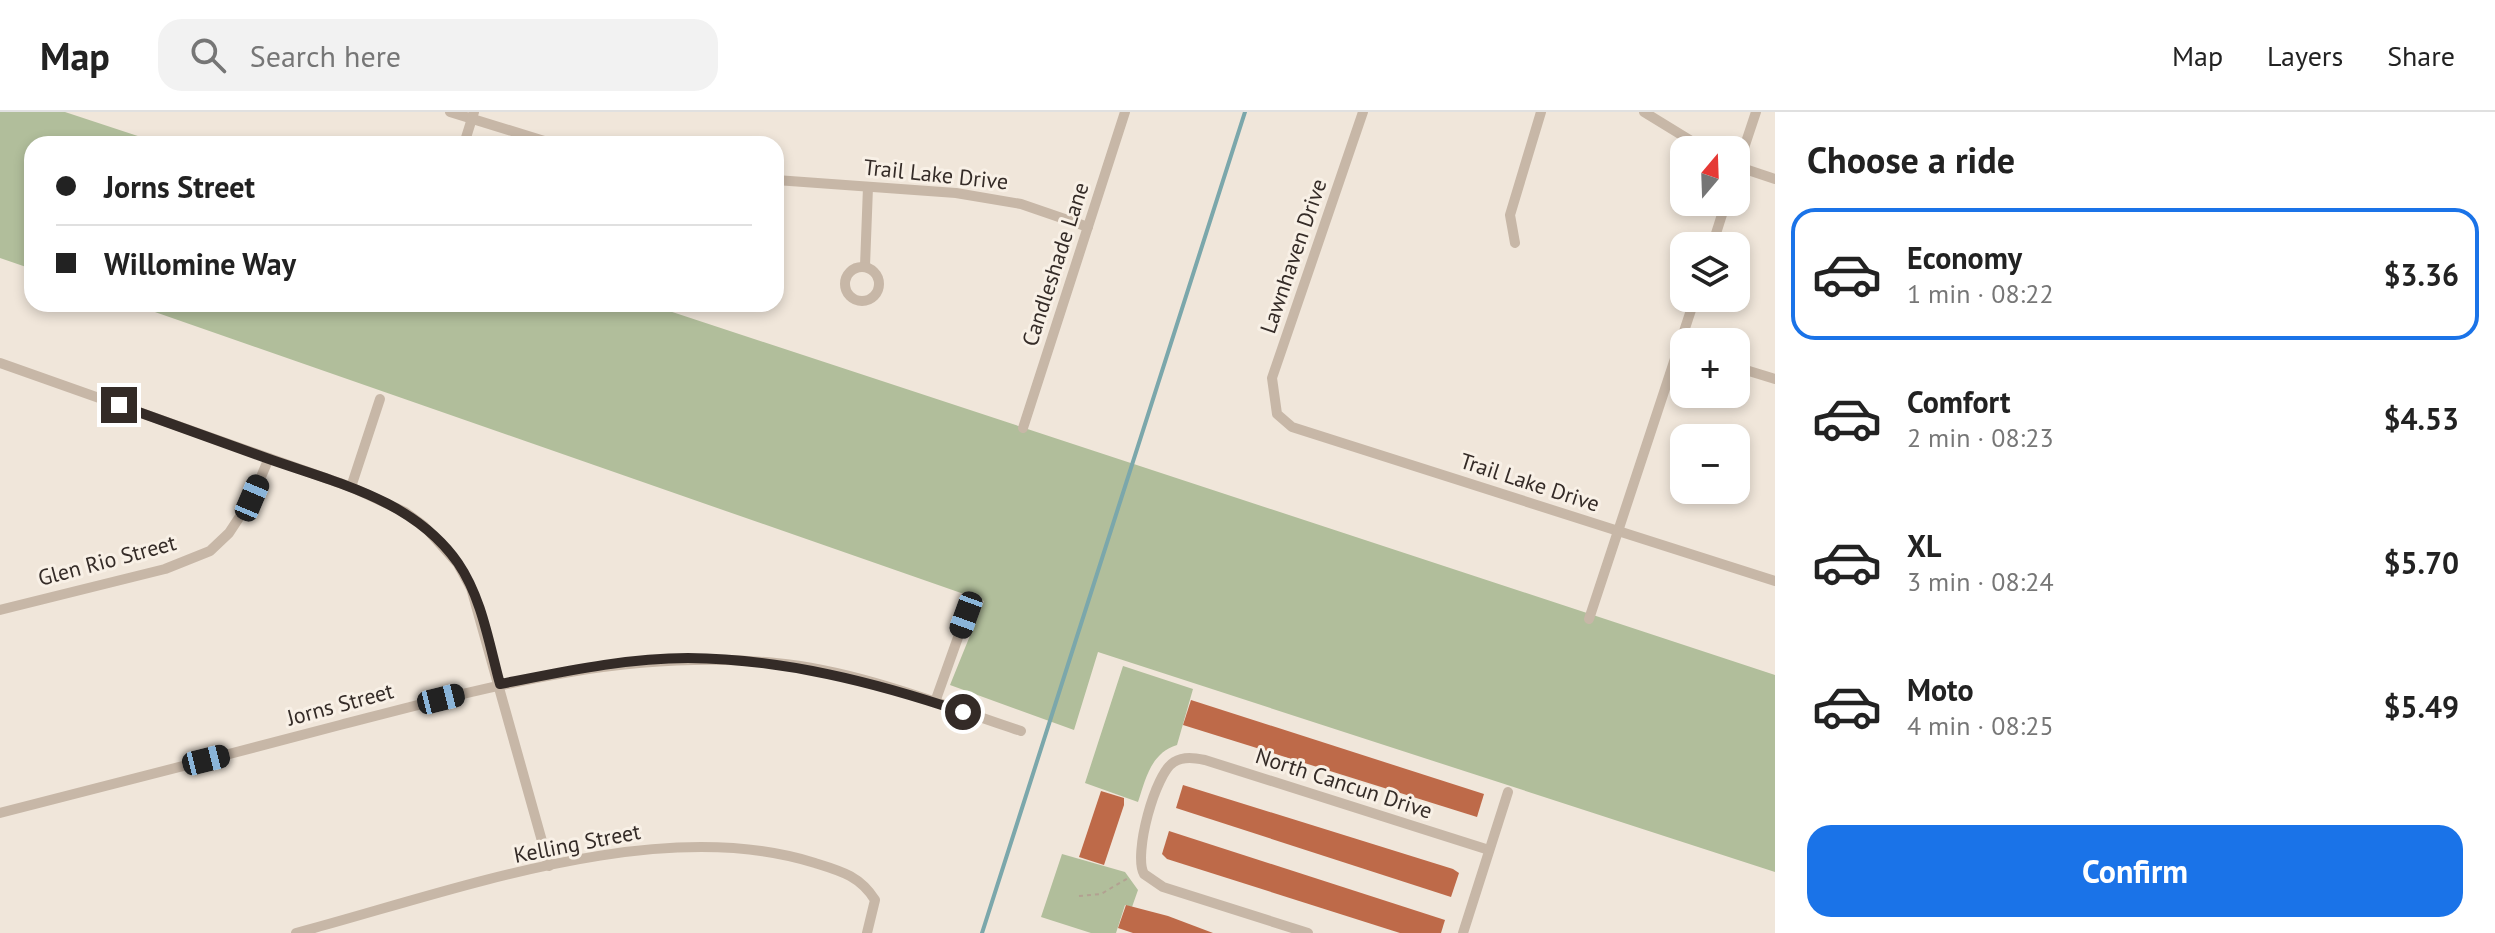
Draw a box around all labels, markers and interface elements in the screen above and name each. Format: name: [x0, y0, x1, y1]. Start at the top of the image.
search box: [158, 19, 718, 91]
text: Map: [40, 31, 110, 80]
icon: search: [186, 33, 230, 77]
text: Search here: [250, 36, 401, 75]
text: Map: [2172, 37, 2223, 74]
text: Layers: [2267, 37, 2343, 74]
text: Share: [2387, 37, 2455, 74]
north arrow: [1670, 136, 1750, 216]
map controls: [1670, 136, 1750, 504]
text: Choose a ride: [1807, 136, 2015, 183]
street label: Trail Lake Drive: [862, 153, 1010, 195]
text: Jorns Street: [104, 167, 255, 206]
street label: Lawnhaven Drive: [1253, 175, 1333, 337]
street label: Candleshade Lane: [1015, 178, 1095, 350]
button: layers: [1670, 232, 1750, 312]
icon: car: [1811, 238, 1883, 310]
text: Economy: [1907, 238, 2022, 277]
text: Willomine Way: [104, 244, 296, 283]
text: $3.36: [2384, 255, 2459, 294]
text: 1 min · 08:22: [1907, 277, 2054, 310]
button: +: [1670, 328, 1750, 408]
icon: car: [1811, 382, 1883, 454]
text: Comfort: [1907, 382, 2010, 421]
route end: [101, 387, 137, 423]
text: $4.53: [2384, 399, 2459, 438]
text: 2 min · 08:23: [1907, 421, 2054, 454]
button: −: [1670, 424, 1750, 504]
street label: Trail Lake Drive: [1457, 446, 1603, 518]
car: [232, 471, 272, 525]
icon: car: [1811, 526, 1883, 598]
text: XL: [1907, 526, 1941, 565]
street label: Glen Rio Street: [35, 528, 180, 592]
text: $5.70: [2384, 543, 2459, 582]
text: 3 min · 08:24: [1907, 565, 2054, 598]
car: [947, 588, 985, 642]
icon: car: [1811, 670, 1883, 742]
text: Moto: [1907, 670, 1974, 709]
street label: Jorns Street: [283, 676, 397, 732]
car: [415, 682, 467, 716]
text: $5.49: [2384, 687, 2459, 726]
route start: [945, 694, 981, 730]
text: 4 min · 08:25: [1907, 709, 2054, 742]
street label: North Cancun Drive: [1252, 741, 1436, 825]
car: [180, 743, 232, 777]
street label: Kelling Street: [511, 817, 643, 869]
button: Confirm: [1807, 825, 2463, 917]

